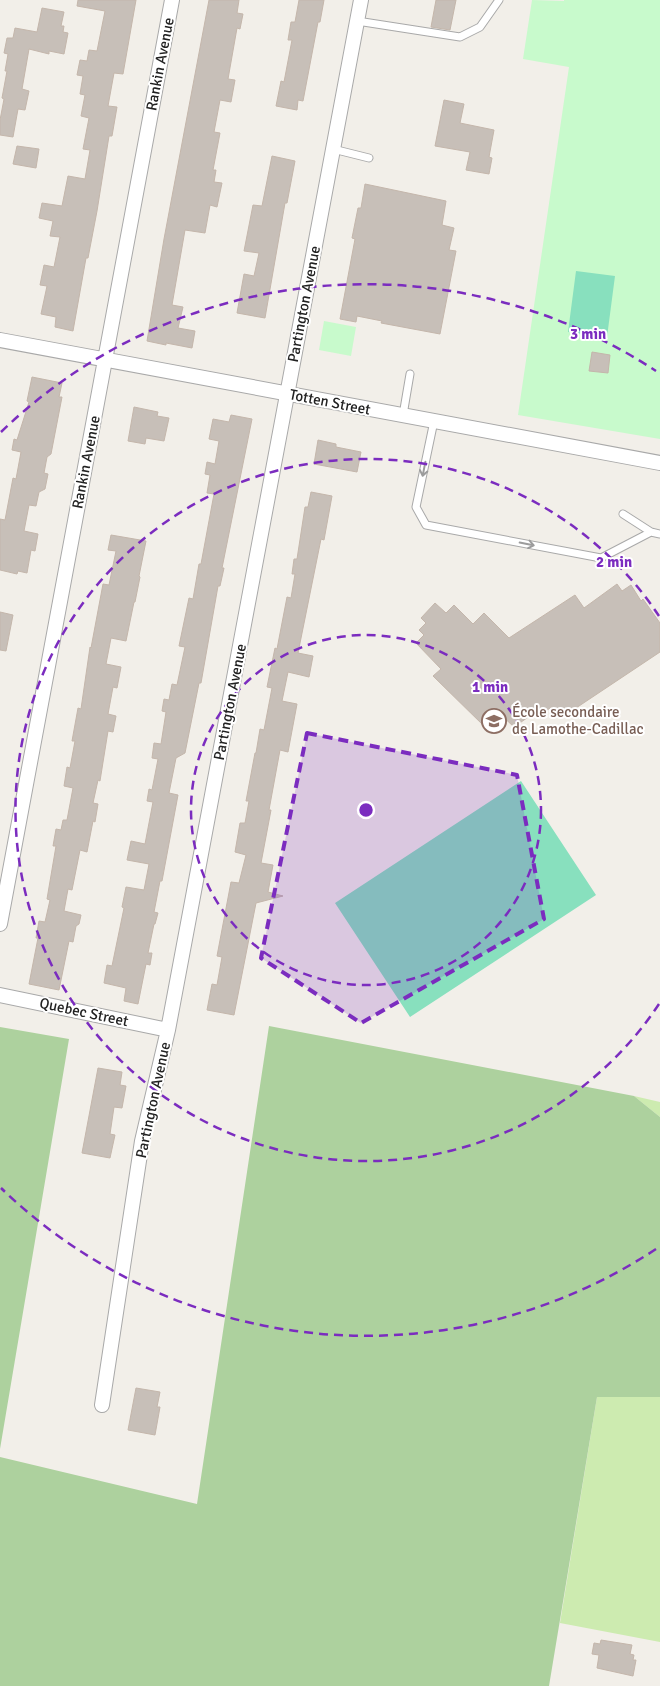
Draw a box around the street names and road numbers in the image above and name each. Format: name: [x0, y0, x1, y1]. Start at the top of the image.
street label: Rankin Avenue: [142, 16, 178, 112]
street label: Partington Avenue: [284, 244, 324, 364]
street label: Totten Street: [288, 385, 372, 419]
street label: Rankin Avenue: [68, 414, 104, 510]
street label: Partington Avenue: [210, 642, 250, 762]
street label: Quebec Street: [38, 994, 130, 1030]
street label: Partington Avenue: [132, 1040, 174, 1160]

